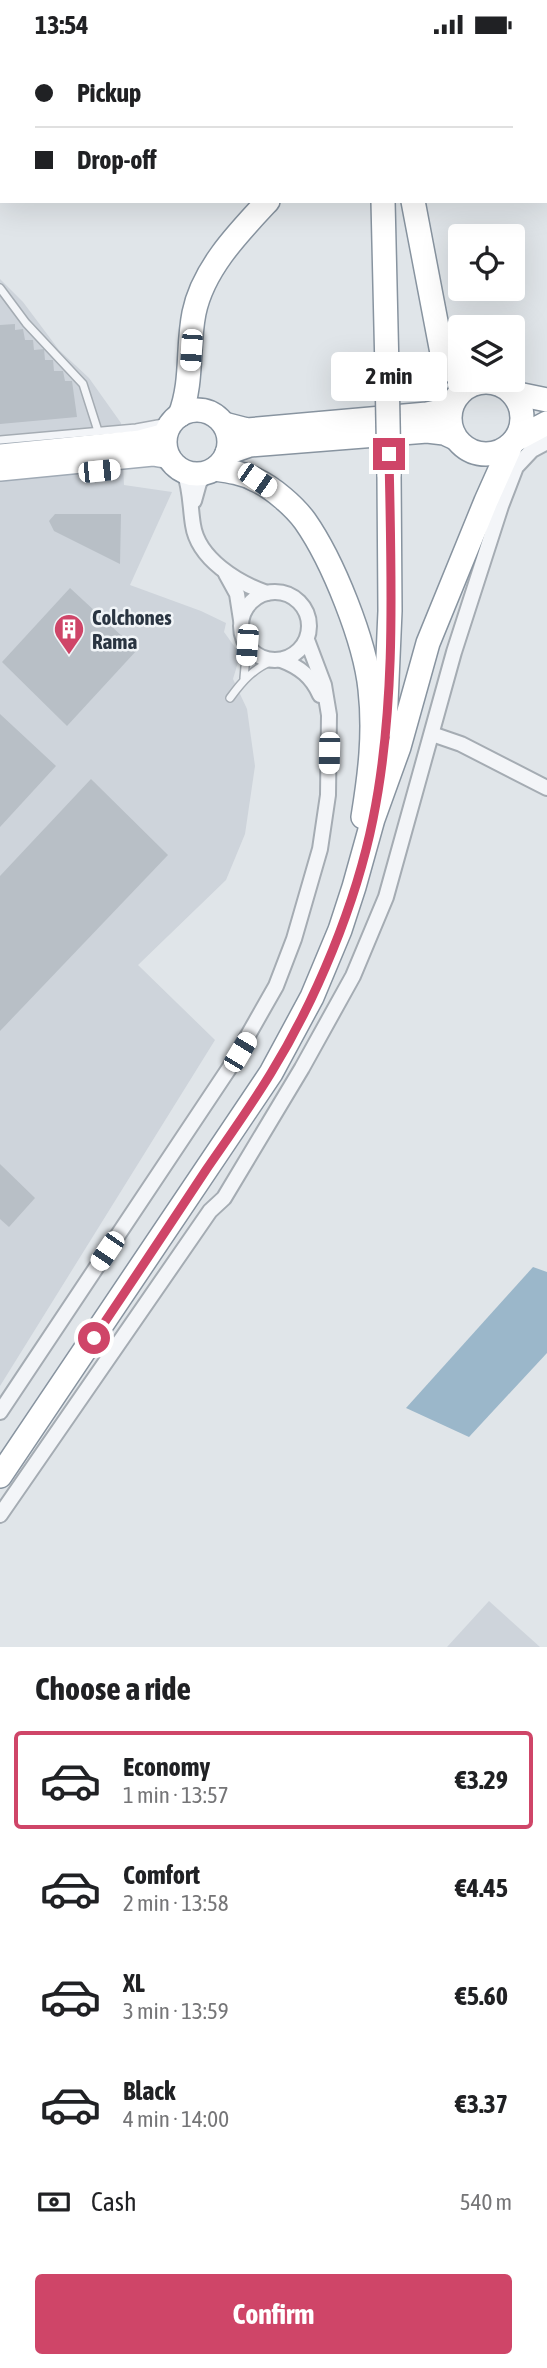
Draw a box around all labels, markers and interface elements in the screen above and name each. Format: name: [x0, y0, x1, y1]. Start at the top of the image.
text: 13:54: [35, 10, 89, 40]
text: Pickup: [77, 78, 141, 108]
text: Drop-off: [77, 145, 157, 175]
map controls: [448, 224, 525, 392]
button: locate: [448, 224, 525, 301]
button: layers: [448, 315, 525, 392]
car: [180, 328, 203, 372]
callout: 2 min: [331, 353, 447, 401]
text: 2 min: [366, 363, 412, 389]
route end: [373, 438, 405, 470]
car: [78, 458, 121, 484]
car: [234, 459, 281, 501]
place label: Colchones Rama: [92, 605, 172, 653]
building icon: Colchones Rama: [52, 612, 86, 656]
car: [236, 623, 259, 667]
car: [319, 732, 340, 774]
car: [221, 1029, 260, 1075]
car: [87, 1228, 128, 1274]
route start: [78, 1322, 110, 1354]
text: Choose a ride: [35, 1670, 191, 1707]
icon: car: [39, 1749, 102, 1812]
text: Economy: [123, 1752, 210, 1782]
text: €3.29: [455, 1765, 508, 1795]
text: 1 min · 13:57: [123, 1782, 229, 1808]
icon: car: [39, 1857, 102, 1920]
text: Comfort: [123, 1860, 200, 1890]
text: €4.45: [455, 1873, 508, 1903]
text: 2 min · 13:58: [123, 1890, 229, 1916]
icon: car: [39, 1965, 102, 2028]
text: XL: [123, 1968, 145, 1998]
text: €5.60: [455, 1981, 508, 2011]
text: 3 min · 13:59: [123, 1998, 229, 2024]
icon: car: [39, 2073, 102, 2136]
text: Black: [123, 2076, 175, 2106]
text: €3.37: [455, 2089, 508, 2119]
text: 4 min · 14:00: [123, 2106, 229, 2132]
icon: cash: [35, 2183, 73, 2221]
text: Cash: [91, 2187, 137, 2217]
text: 540 m: [460, 2189, 512, 2215]
button: Confirm: [35, 2274, 512, 2354]

